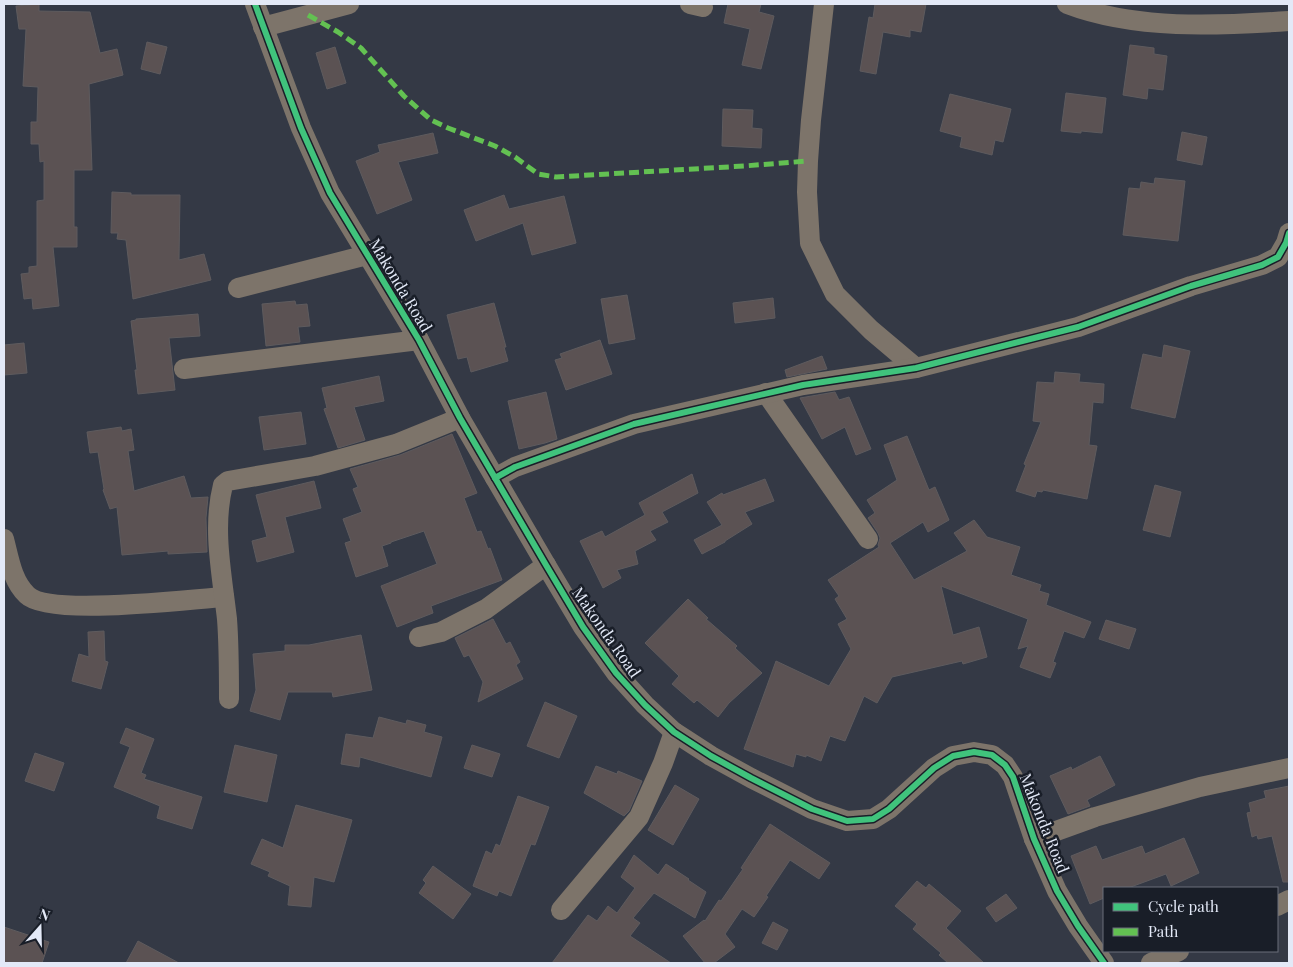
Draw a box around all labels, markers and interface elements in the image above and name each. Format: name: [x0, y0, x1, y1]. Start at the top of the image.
street label: Makonda Road: [365, 234, 437, 336]
street label: Makonda Road: [568, 583, 646, 681]
street label: Makonda Road: [1015, 770, 1075, 876]
legend: [1103, 887, 1278, 952]
text: Cycle path: [1148, 896, 1219, 916]
north arrow: [15, 902, 65, 952]
text: N: [37, 904, 53, 925]
text: Path: [1148, 921, 1178, 941]

